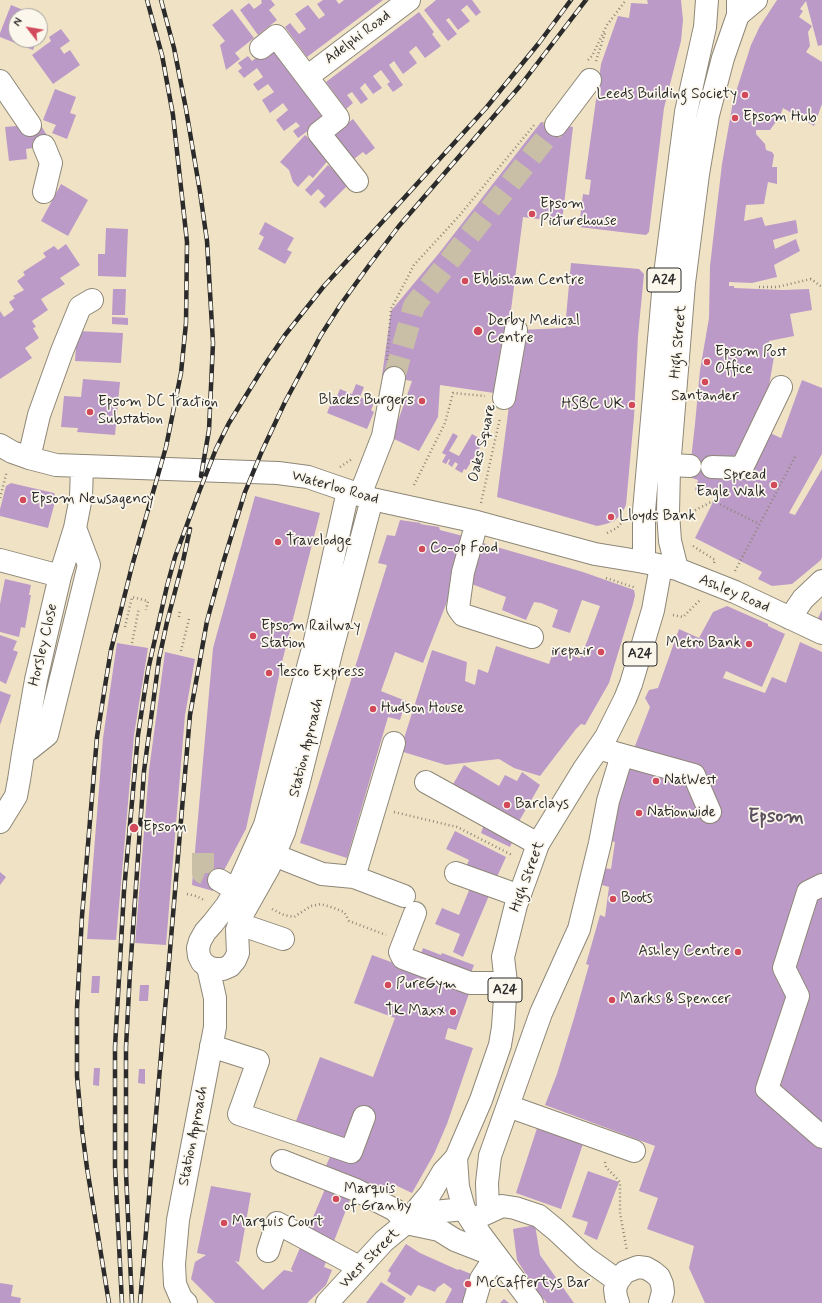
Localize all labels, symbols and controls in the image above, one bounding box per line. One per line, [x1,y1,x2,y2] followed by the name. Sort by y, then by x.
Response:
[321,7,395,69] street label: Adelphi Road
[8,8,48,48] north arrow
[11,16,26,29] text: N
[597,86,737,104] place label: Leeds Building Society
[740,90,750,100] marker: Leeds Building Society
[743,109,817,127] place label: Epsom Hub
[730,113,740,123] marker: Epsom Hub
[540,196,617,231] place label: Epsom Picturehouse
[527,209,537,219] marker: Epsom Picturehouse
[647,268,681,292] road number: A24
[473,272,584,290] place label: Ebbisham Centre
[460,276,470,286] marker: Ebbisham Centre
[667,304,691,380] street label: High Street
[487,313,580,348] place label: Derby Medical Centre
[472,325,484,337] marker: Derby Medical Centre
[715,344,787,379] place label: Epsom Post Office
[702,357,712,367] marker: Epsom Post Office
[700,377,710,387] marker: Santander
[671,388,739,406] place label: Santander
[319,392,414,410] place label: Blacks Burgers
[98,394,218,429] place label: Epsom DC Traction Substation
[417,396,427,406] marker: Blacks Burgers
[562,396,624,414] place label: HSBC UK
[627,400,637,410] marker: HSBC UK
[465,402,501,484] street label: Oaks Square
[85,407,95,417] marker: Epsom DC Traction Substation
[289,467,381,509] street label: Waterloo Road
[696,467,766,502] place label: Spread Eagle Walk
[769,480,779,490] marker: Spread Eagle Walk
[31,491,154,509] place label: Epsom Newsagency
[18,495,28,505] marker: Epsom Newsagency
[619,508,696,526] place label: Lloyds Bank
[606,512,616,522] marker: Lloyds Bank
[286,533,352,551] place label: Travelodge
[273,537,283,547] marker: Travelodge
[430,540,498,558] place label: Co-op Food
[417,544,427,554] marker: Co-op Food
[696,571,772,617] street label: Ashley Road
[26,602,62,688] street label: Horsley Close
[261,618,360,653] place label: Epsom Railway Station
[248,631,258,641] marker: Epsom Railway Station
[666,635,741,653] place label: Metro Bank
[744,639,754,649] marker: Metro Bank
[623,642,657,666] road number: A24
[551,643,593,661] place label: irepair
[596,647,606,657] marker: irepair
[277,664,364,682] place label: Tesco Express
[264,668,274,678] marker: Tesco Express
[286,697,328,799] street label: Station Approach
[381,700,464,718] place label: Hudson House
[368,704,378,714] marker: Hudson House
[664,772,716,790] place label: NatWest
[651,776,661,786] marker: NatWest
[515,796,569,814] place label: Barclays
[502,800,512,810] marker: Barclays
[647,804,716,822] place label: Nationwide
[748,807,804,829] district label: Epsom
[634,808,644,818] marker: Nationwide
[143,819,187,837] place label: Epsom
[128,822,140,834] marker: Epsom
[507,839,549,915] street label: High Street
[621,890,653,908] place label: Boots
[608,894,618,904] marker: Boots
[638,943,730,961] place label: Ashley Centre
[733,947,743,957] marker: Ashley Centre
[396,976,457,994] place label: PureGym
[488,978,522,1002] road number: A24
[383,980,393,990] marker: PureGym
[620,991,730,1009] place label: Marks & Spencer
[607,995,617,1005] marker: Marks & Spencer
[385,1003,445,1021] place label: TK Maxx
[448,1007,458,1017] marker: TK Maxx
[175,1084,213,1188] street label: Station Approach
[344,1181,412,1216] place label: Marquis of Granby
[331,1194,341,1204] marker: Marquis of Granby
[232,1214,323,1232] place label: Marquis Court
[219,1218,229,1228] marker: Marquis Court
[336,1225,404,1293] street label: West Street
[476,1275,590,1293] place label: McCaffertys Bar
[463,1279,473,1289] marker: McCaffertys Bar

